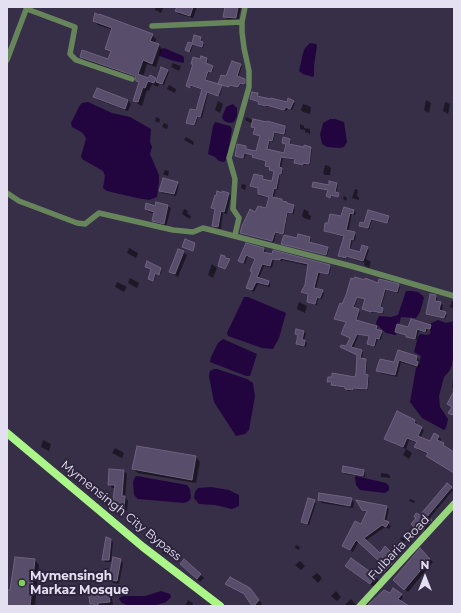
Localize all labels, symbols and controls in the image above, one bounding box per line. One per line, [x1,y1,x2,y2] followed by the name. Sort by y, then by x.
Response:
[58,458,184,564] street label: Mymensingh City Bypass
[365,513,433,583] street label: Fulbaria Road
[405,557,445,597] north arrow
[421,558,429,572] text: N
[30,569,129,597] place label: Mymensingh Markaz Mosque
[17,578,27,588] marker: Mymensingh Markaz Mosque

